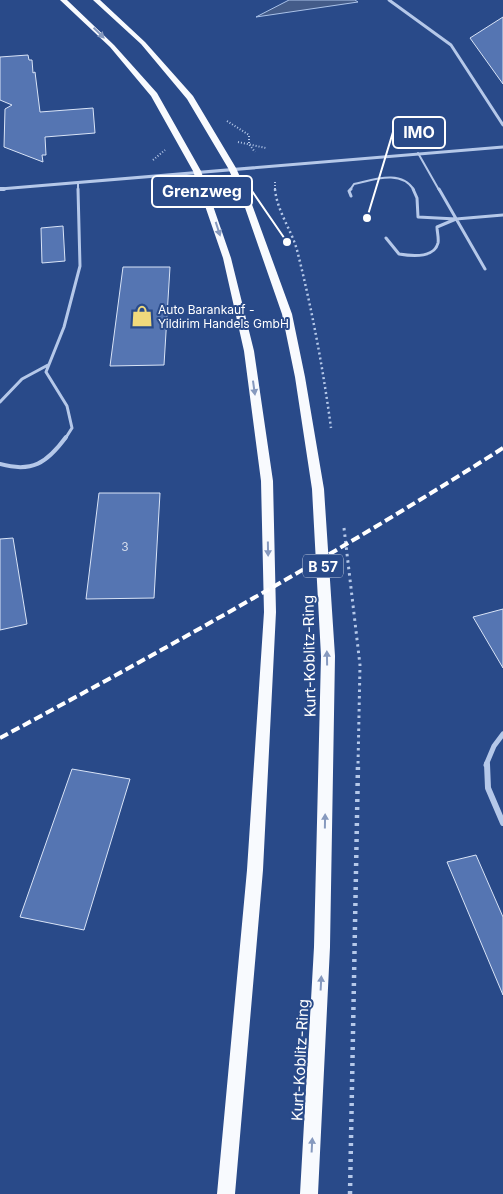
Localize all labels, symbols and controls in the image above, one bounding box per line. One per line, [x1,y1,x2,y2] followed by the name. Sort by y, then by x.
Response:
[92,27,104,39] one-way arrow
[393,117,445,148] callout: IMO
[403,122,435,142] text: IMO
[152,176,252,207] callout: Grenzweg
[162,181,242,201] text: Grenzweg
[215,222,222,237] one-way arrow
[158,302,289,331] place label: Auto Barankauf - Yildirim Handels GmbH
[129,303,155,329] shop icon: Auto Barankauf - Yildirim Handels GmbH
[251,380,259,396] one-way arrow
[121,539,129,554] house number: 3
[265,541,273,557] one-way arrow
[303,554,343,578] road number: B 57
[298,595,320,717] street label: Kurt-Koblitz-Ring
[323,650,331,666] one-way arrow
[321,812,329,828] one-way arrow
[317,975,325,991] one-way arrow
[287,998,313,1122] street label: Kurt-Koblitz-Ring
[308,1137,316,1153] one-way arrow

